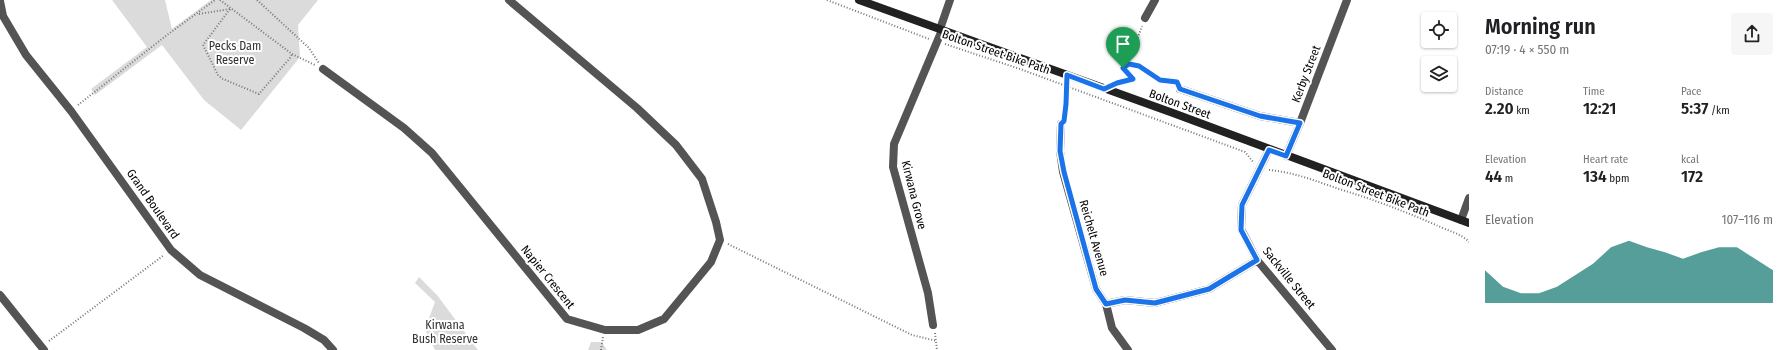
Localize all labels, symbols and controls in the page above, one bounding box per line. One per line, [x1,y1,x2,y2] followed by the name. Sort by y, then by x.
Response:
[1421,12,1457,92] map controls
[1421,12,1457,48] button: locate
[1485,13,1596,40] text: Morning run
[1731,13,1773,55] button: share
[940,27,1052,77] street label: Bolton Street Bike Path
[1106,27,1140,68] pin
[1112,33,1134,55] icon: arrive
[209,39,261,67] park label: Pecks Dam Reserve
[1485,42,1569,57] text: 07:19 · 4 × 550 m
[1289,43,1323,105] street label: Kerby Street
[1421,56,1457,92] button: layers
[1485,85,1524,98] text: Distance
[1583,85,1605,98] text: Time
[1681,85,1702,98] text: Pace
[1147,86,1213,122] street label: Bolton Street
[1485,98,1514,119] text: 2.20
[1583,98,1616,119] text: 12:21
[1681,98,1708,119] text: 5:37
[1514,104,1530,117] text: km
[1708,104,1730,117] text: /km
[1485,153,1526,166] text: Elevation
[1583,153,1628,166] text: Heart rate
[1681,153,1699,166] text: kcal
[899,159,929,231] street label: Kirwana Grove
[1321,166,1431,220] street label: Bolton Street Bike Path
[1485,166,1502,187] text: 44
[1583,166,1607,187] text: 134
[1681,166,1703,187] text: 172
[124,167,182,241] street label: Grand Boulevard
[1502,172,1513,185] text: m
[1607,172,1629,185] text: bpm
[1076,198,1112,278] street label: Reichelt Avenue
[1485,212,1534,227] text: Elevation
[1721,212,1773,227] text: 107–116 m
[518,243,578,312] street label: Napier Crescent
[1260,244,1318,312] street label: Sackville Street
[412,318,478,346] park label: Kirwana Bush Reserve

